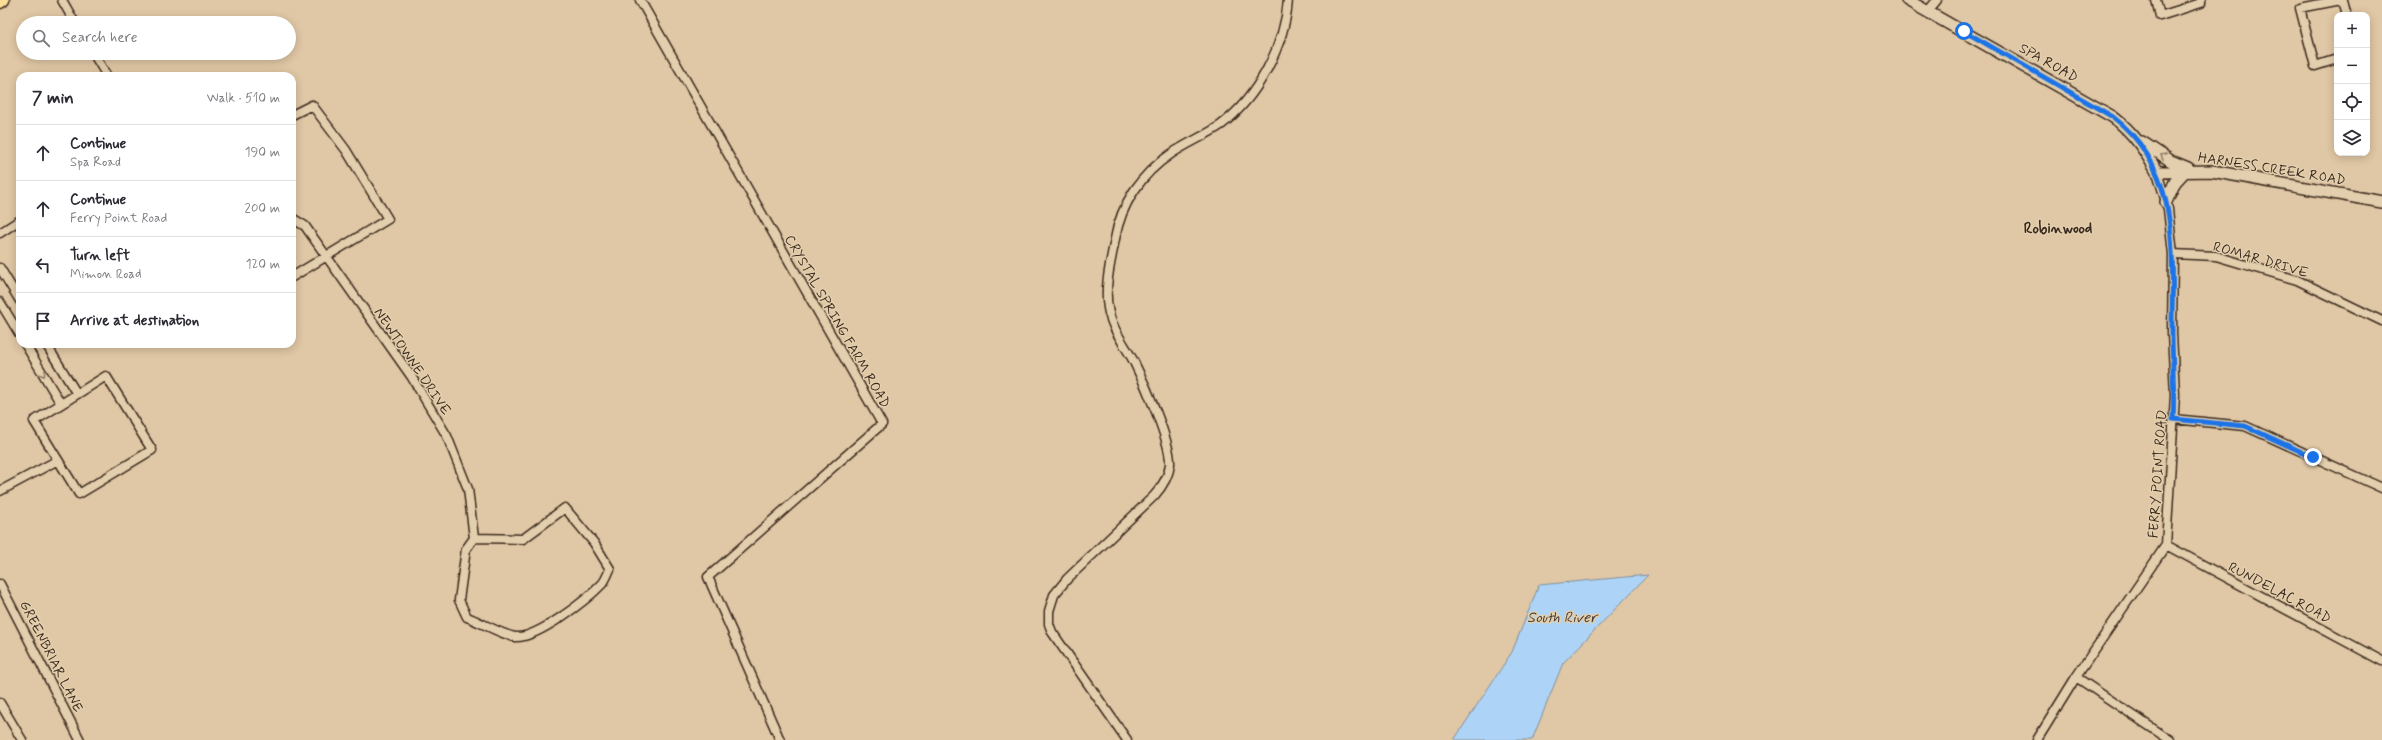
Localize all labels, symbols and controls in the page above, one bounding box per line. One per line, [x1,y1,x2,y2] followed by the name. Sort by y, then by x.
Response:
[2334,12,2370,156] map controls
[2334,12,2370,48] button: +
[16,16,296,60] search box
[1955,22,1973,40] route start
[30,27,52,49] icon: search
[62,28,138,48] text: Search here
[2016,39,2081,86] street label: SPA ROAD
[2334,48,2370,84] button: −
[2334,84,2370,120] button: locate
[32,87,74,109] text: 7 min
[207,90,280,107] text: Walk · 510 m
[2334,120,2370,156] button: layers
[70,134,126,154] text: Continue
[32,142,54,164] icon: ahead
[245,144,280,161] text: 190 m
[2197,148,2347,190] street label: HARNESS CREEK ROAD
[70,154,121,171] text: Spa Road
[2160,154,2167,161] one-way arrow
[70,190,126,210] text: Continue
[32,198,54,220] icon: ahead
[245,200,280,217] text: 200 m
[70,210,167,227] text: Ferry Point Road
[2024,219,2093,239] district label: Robinwood
[780,232,894,411] street label: CRYSTAL SPRING FARM ROAD
[2211,238,2311,282] street label: ROMAR DRIVE
[70,246,130,266] text: Turn left
[32,254,54,276] icon: left
[246,256,280,273] text: 120 m
[70,266,142,283] text: Mimon Road
[370,304,455,419] street label: NEWTOWNE DRIVE
[32,310,54,332] icon: arrive
[70,311,199,331] text: Arrive at destination
[39,370,46,377] one-way arrow
[2145,409,2171,539] street label: FERRY POINT ROAD
[2304,448,2322,466] route end
[2225,558,2334,628] street label: RUNDELAC ROAD
[15,598,87,715] street label: GREENBRIAR LANE
[1527,608,1599,628] water label: South River

